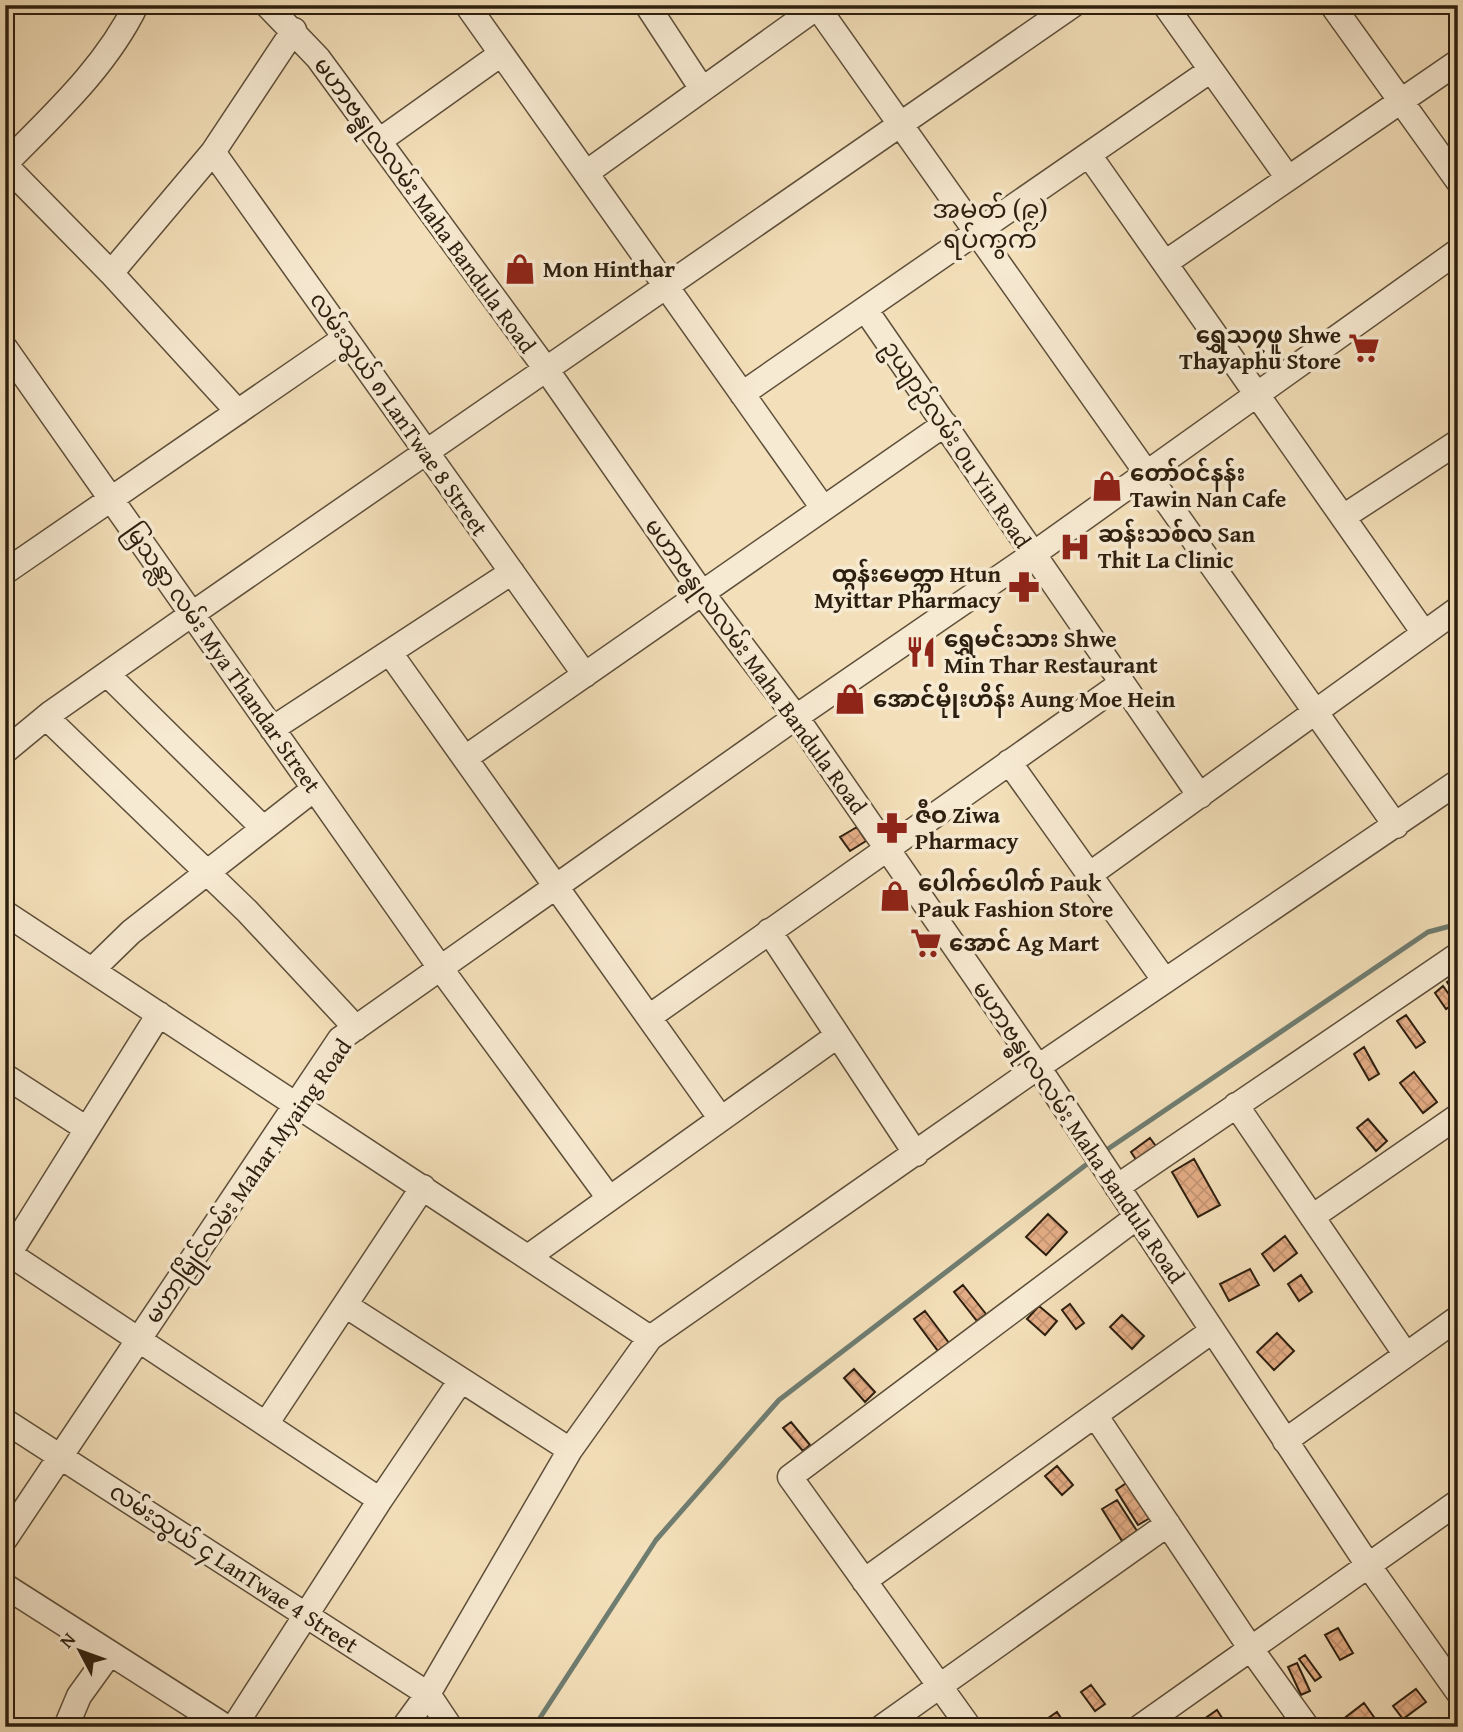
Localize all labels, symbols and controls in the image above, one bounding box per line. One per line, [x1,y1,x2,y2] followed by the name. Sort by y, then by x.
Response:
[304,50,545,362] street label: မဟာဗန္ဓုလလမ်း Maha Bandula Road
[932,189,1048,260] district label: အမှတ် (၉) ရပ်ကွက်
[503,252,537,286] shop icon: Mon Hinthar
[543,252,675,285] place label: Mon Hinthar
[301,285,496,544] street label: လမ်းသွယ် ၈ LanTwae 8 Street
[1179,318,1341,377] place label: ရွှေသ၇ဖူ Shwe Thayaphu Store
[1347,331,1381,365] supermarket icon: ရွှေသ၇ဖူ Shwe Thayaphu Store
[873,333,1040,557] street label: ဥယျာဉ်လမ်း Ou Yin Road
[1130,456,1286,515] place label: တော်ဝင်နန်း Tawin Nan Cafe
[1090,469,1124,503] shop icon: တော်ဝင်နန်း Tawin Nan Cafe
[635,511,876,823] street label: မဟာဗန္ဓုလလမ်း Maha Bandula Road
[115,516,329,801] street label: မြသန္လာ လမ်း Mya Thandar Street
[1098,517,1255,576] place label: ဆန်းသစ်လ San Thit La Clinic
[1058,530,1092,564] hospital icon: ဆန်းသစ်လ San Thit La Clinic
[814,557,1001,616] place label: ထွန်းမေတ္တာ Htun Myittar Pharmacy
[1007,570,1041,604] pharmacy icon: ထွန်းမေတ္တာ Htun Myittar Pharmacy
[944,622,1158,681] place label: ရွှေမင်းသား Shwe Min Thar Restaurant
[904,635,938,669] restaurant icon: ရွှေမင်းသား Shwe Min Thar Restaurant
[833,682,867,716] shop icon: အောင်မိုုးဟိန်း Aung Moe Hein
[873,682,1176,718] place label: အောင်မိုုးဟိန်း Aung Moe Hein
[915,798,1018,857] place label: ဇီဝ Ziwa Pharmacy
[875,811,909,845] pharmacy icon: ဇီဝ Ziwa Pharmacy
[918,866,1113,925] place label: ပေါက်ပေါက် Pauk Pauk Fashion Store
[878,879,912,913] shop icon: ပေါက်ပေါက် Pauk Pauk Fashion Store
[909,926,943,960] supermarket icon: အောင် Ag Mart
[949,926,1100,959] place label: အောင် Ag Mart
[962,974,1194,1292] street label: မဟာဗန္ဓုလလမ်း Maha Bandula Road
[136,1031,362,1332] street label: မဟာမြိုင်လမ်း Mahar Myaing Road
[102,1475,365,1663] street label: လမ်းသွယ် ၄ LanTwae 4 Street
[46,1616,116,1686] north arrow
[52,1626,82,1654] text: N

